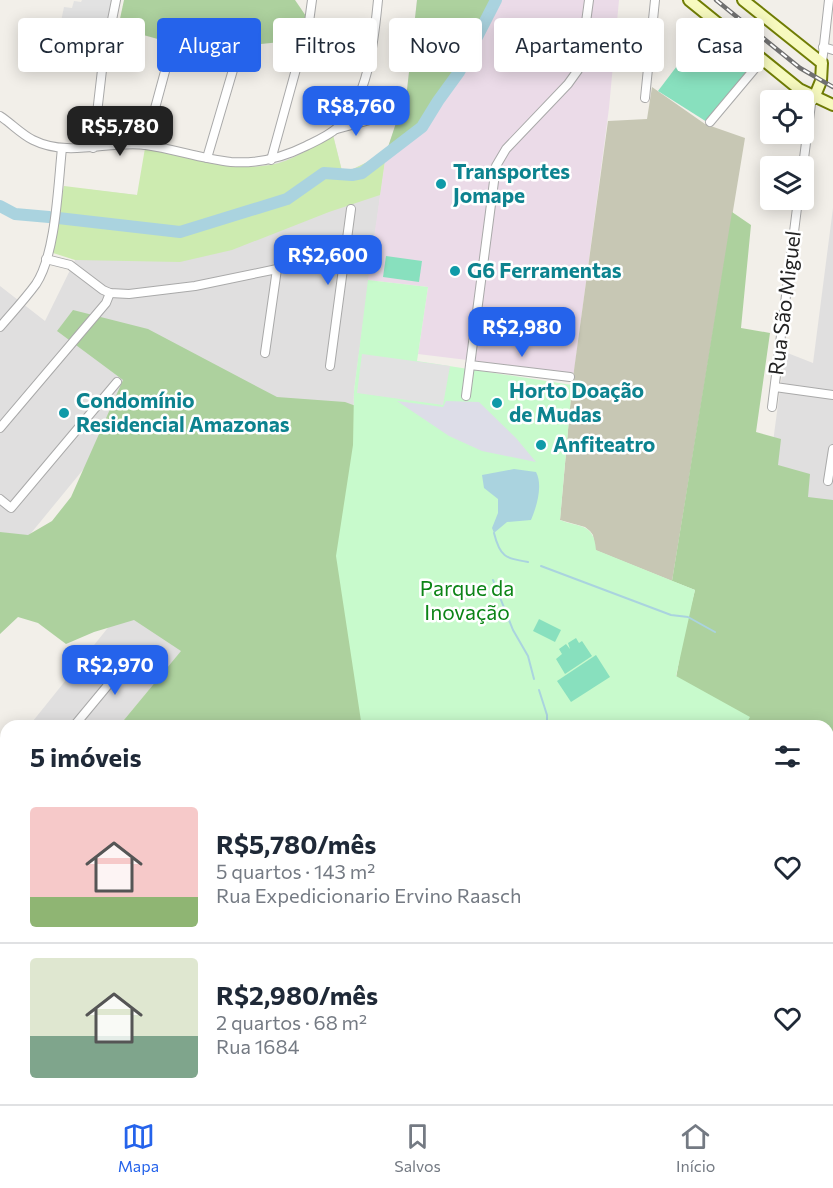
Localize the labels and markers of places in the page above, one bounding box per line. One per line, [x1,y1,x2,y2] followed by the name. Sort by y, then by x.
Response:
[301,86,411,137] pin: R$8,760
[65,106,175,157] pin: R$5,780
[453,158,570,207] place label: Transportes Jomape
[434,177,448,191] marker: Transportes Jomape
[273,235,383,286] pin: R$2,600
[467,257,622,282] place label: G6 Ferramentas
[448,264,462,278] marker: G6 Ferramentas
[467,307,577,358] pin: R$2,980
[509,377,644,426] place label: Horto Doação de Mudas
[76,387,290,436] place label: Condomínio Residencial Amazonas
[490,396,504,410] marker: Horto Doação de Mudas
[57,406,71,420] marker: Condomínio Residencial Amazonas
[553,431,655,456] place label: Anfiteatro
[534,438,548,452] marker: Anfiteatro
[60,645,170,696] pin: R$2,970

